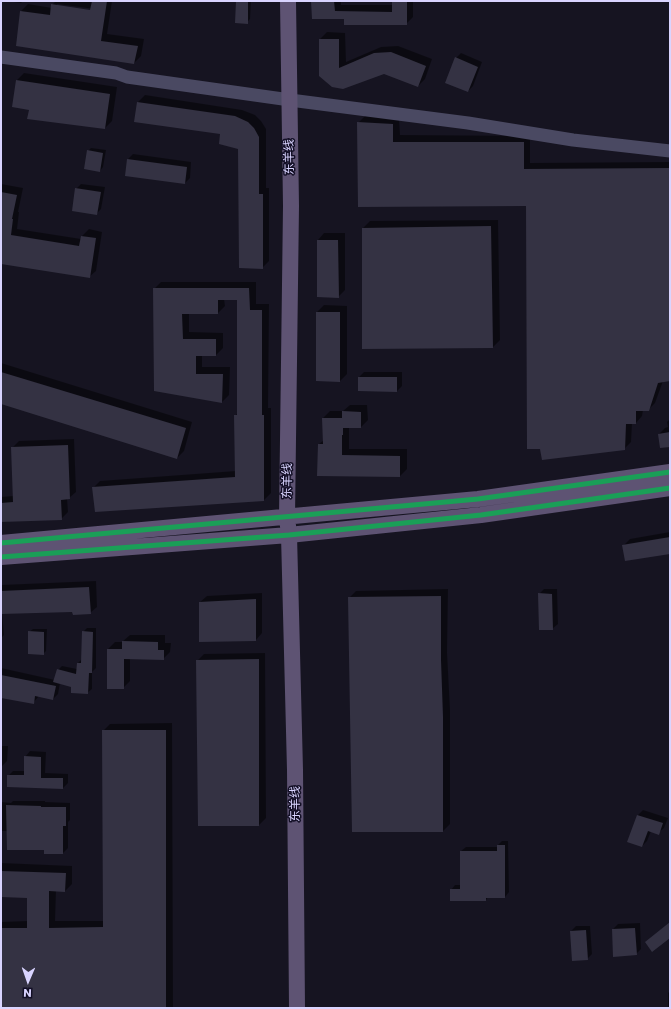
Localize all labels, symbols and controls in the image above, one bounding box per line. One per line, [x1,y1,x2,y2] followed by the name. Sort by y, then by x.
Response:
[282,139,298,175] street label: 东羊线
[280,463,296,499] street label: 东羊线
[289,786,303,822] street label: 东羊线
[8,961,48,1001] north arrow
[23,985,32,1001] text: N

